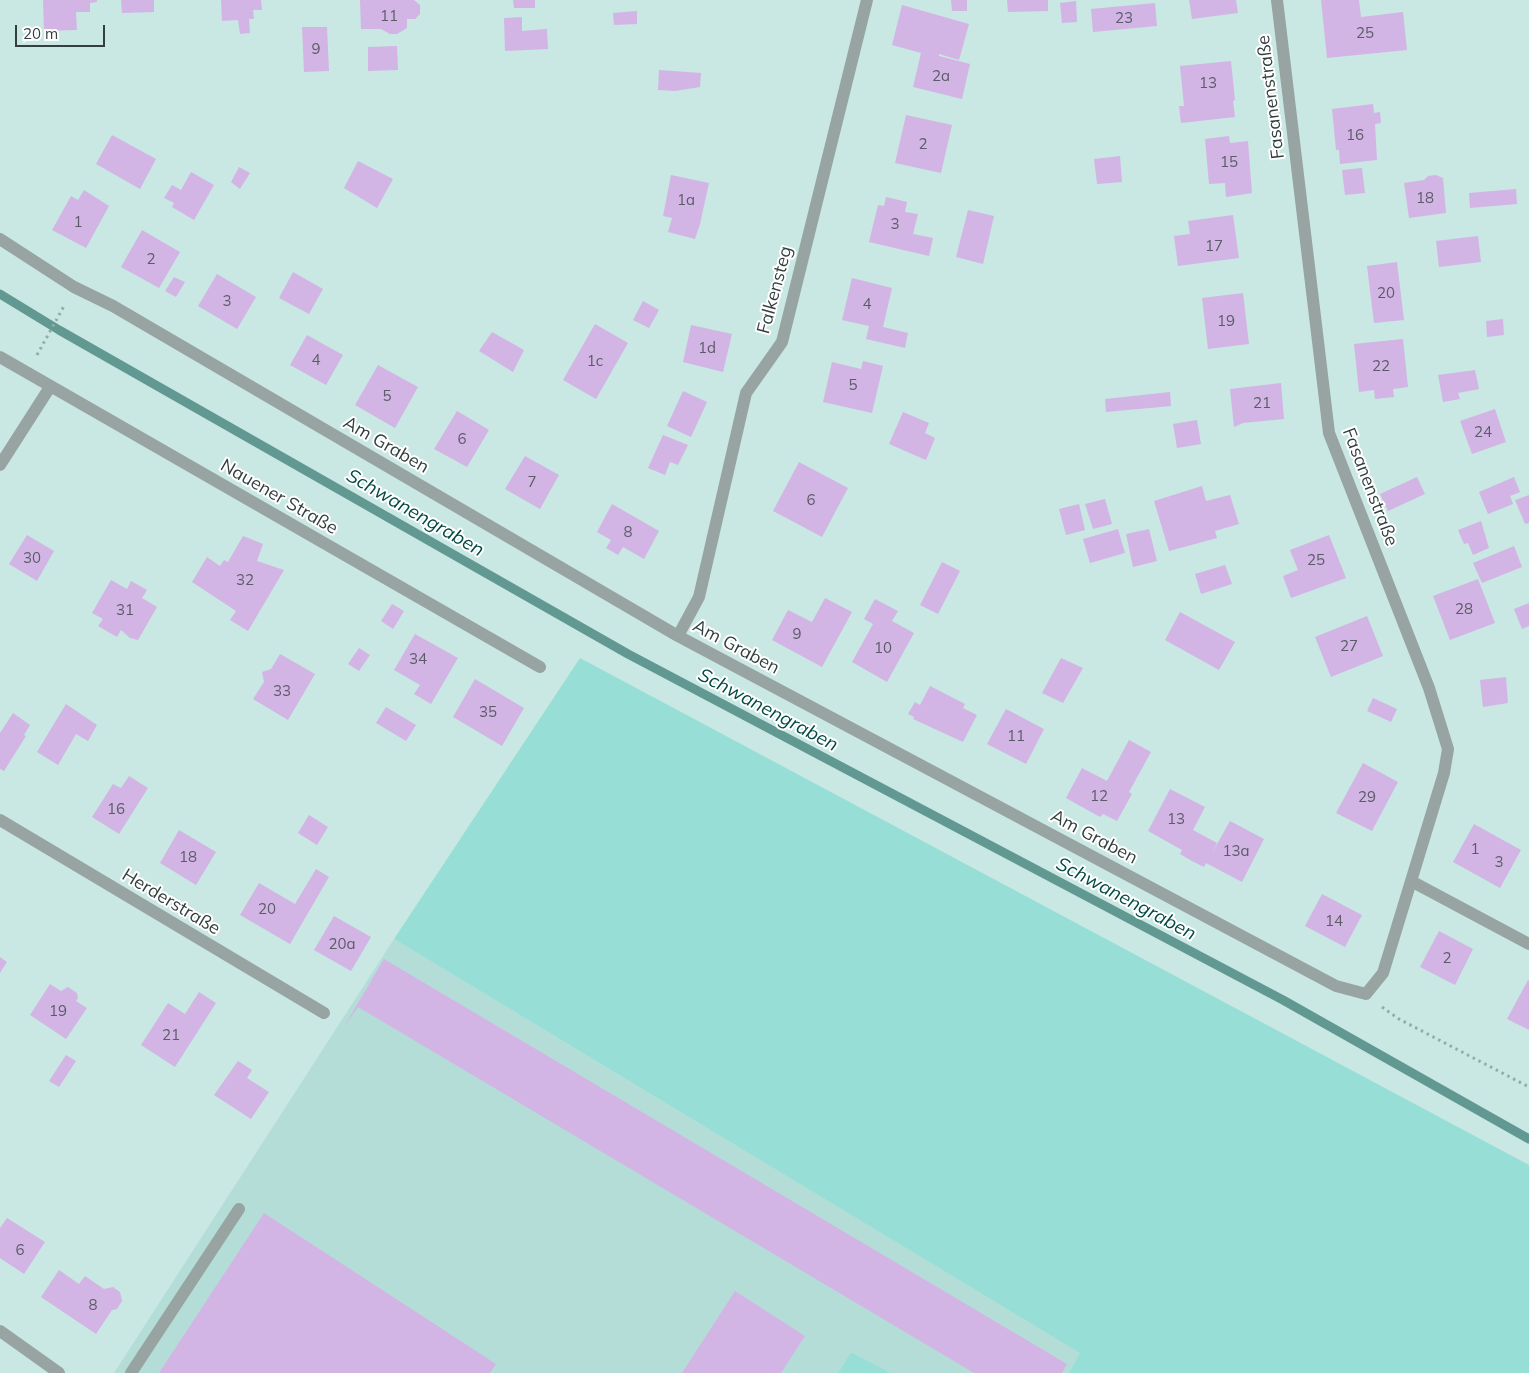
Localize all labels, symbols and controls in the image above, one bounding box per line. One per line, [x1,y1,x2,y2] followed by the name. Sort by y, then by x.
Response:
[380,7,398,25] house number: 11
[1115,9,1133,27] house number: 23
[18,15,108,47] scale bar
[23,24,58,43] text: 20 m
[1356,24,1374,42] house number: 25
[1253,34,1289,160] street label: Fasanenstraße
[312,40,320,58] house number: 9
[932,67,950,85] house number: 2a
[1199,74,1217,92] house number: 13
[1346,126,1364,144] house number: 16
[919,135,927,153] house number: 2
[1220,153,1238,171] house number: 15
[1416,189,1434,207] house number: 18
[677,191,695,209] house number: 1a
[74,213,82,231] house number: 1
[891,215,899,233] house number: 3
[1205,237,1223,255] house number: 17
[753,244,797,336] street label: Falkensteg
[147,250,155,268] house number: 2
[1377,284,1395,302] house number: 20
[223,292,231,310] house number: 3
[863,295,871,313] house number: 4
[1217,312,1235,330] house number: 19
[698,339,716,357] house number: 1d
[312,351,320,369] house number: 4
[587,352,603,370] house number: 1c
[1372,357,1390,375] house number: 22
[849,376,857,394] house number: 5
[383,387,391,405] house number: 5
[1253,394,1271,412] house number: 21
[339,412,433,478] street label: Am Graben
[1474,423,1492,441] house number: 24
[1338,425,1402,549] street label: Fasanenstraße
[458,430,466,448] house number: 6
[216,455,342,539] street label: Nauener Straße
[342,464,488,562] water label: Schwanengraben
[528,473,536,491] house number: 7
[807,491,815,509] house number: 6
[624,523,632,541] house number: 8
[23,549,41,567] house number: 30
[1307,551,1325,569] house number: 25
[236,571,254,589] house number: 32
[1455,600,1473,618] house number: 28
[116,601,134,619] house number: 31
[689,615,783,679] street label: Am Graben
[793,625,801,643] house number: 9
[1340,637,1358,655] house number: 27
[874,639,892,657] house number: 10
[409,650,427,668] house number: 34
[694,664,842,756] water label: Schwanengraben
[273,682,291,700] house number: 33
[479,703,497,721] house number: 35
[1007,727,1025,745] house number: 11
[1090,787,1108,805] house number: 12
[1358,788,1376,806] house number: 29
[107,800,125,818] house number: 16
[1047,805,1141,869] street label: Am Graben
[1167,810,1185,828] house number: 13
[1471,840,1479,858] house number: 1
[1223,842,1249,860] house number: 13a
[179,848,197,866] house number: 18
[1052,853,1200,945] water label: Schwanengraben
[1495,853,1503,871] house number: 3
[118,864,224,940] street label: Herderstraße
[258,900,276,918] house number: 20
[1325,912,1343,930] house number: 14
[329,935,355,953] house number: 20a
[1443,949,1451,967] house number: 2
[49,1002,67,1020] house number: 19
[162,1026,180,1044] house number: 21
[16,1241,24,1259] house number: 6
[89,1296,97,1314] house number: 8

